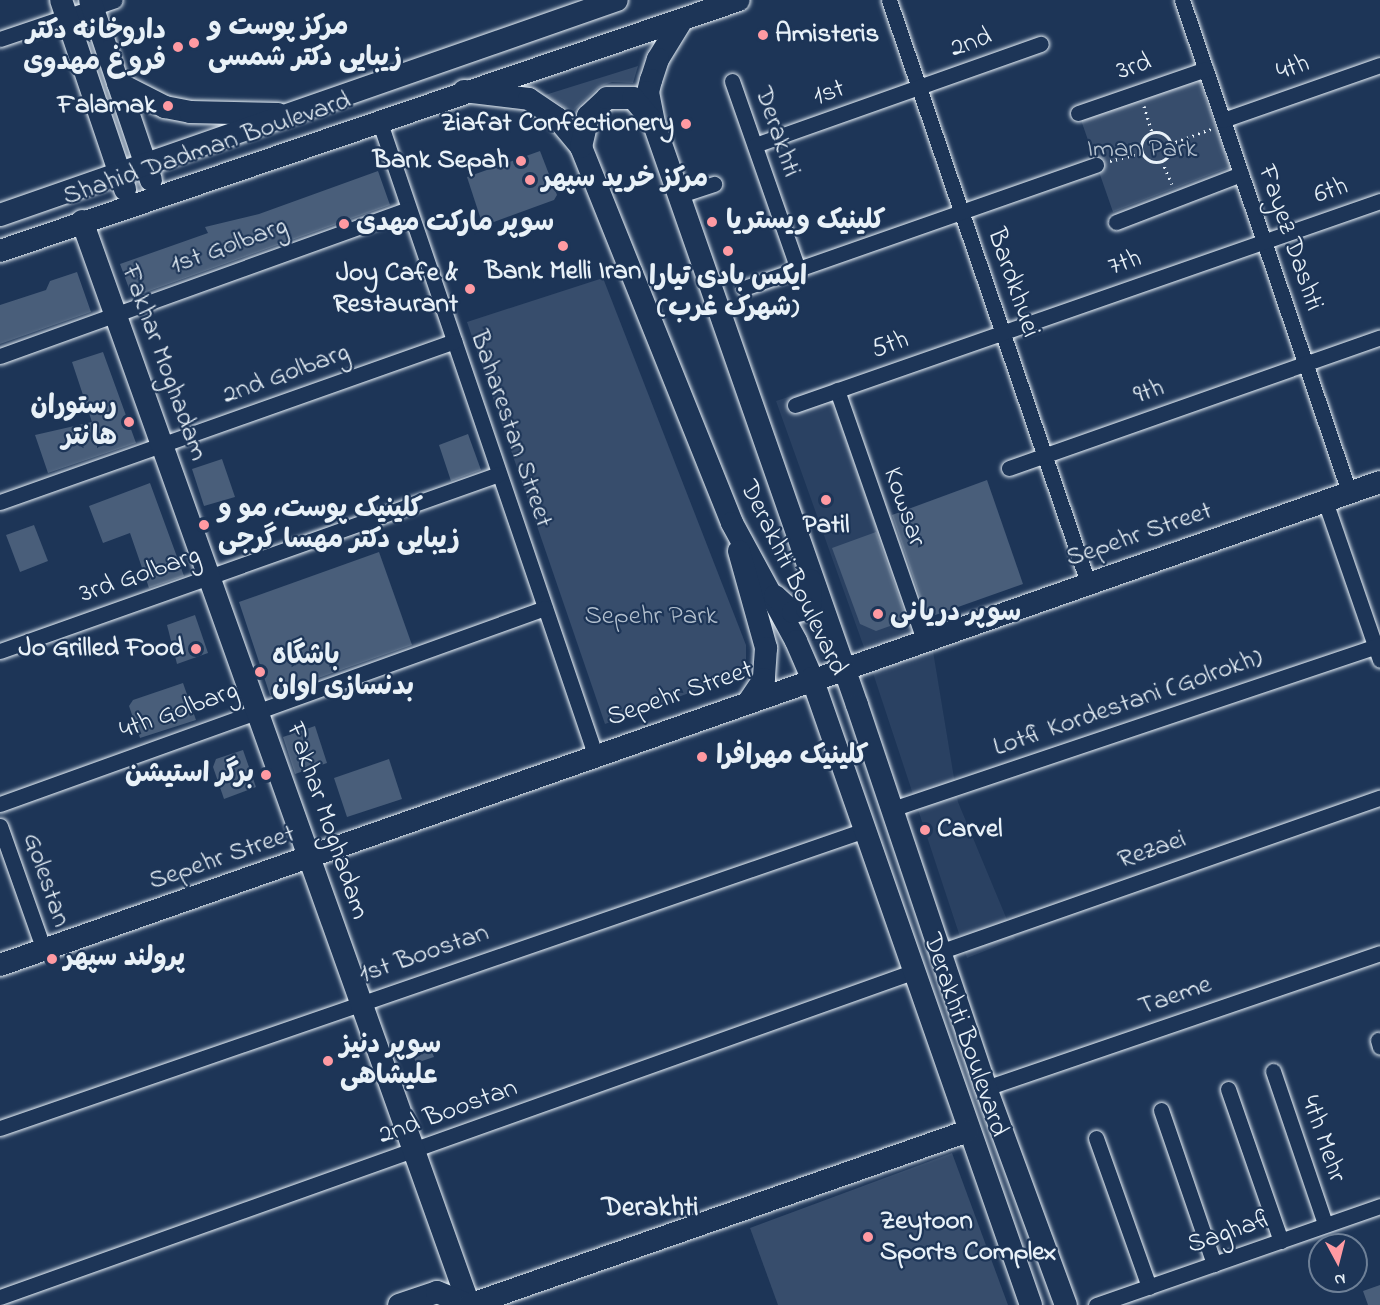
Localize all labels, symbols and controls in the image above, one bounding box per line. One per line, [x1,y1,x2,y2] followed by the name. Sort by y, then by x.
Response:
[208,11,402,74] place label: مرکز پوست و زیبایی دکتر شمسی
[23,15,166,78] place label: داروخانه دکتر فروغ مهدوی
[775,19,879,51] place label: Amisteris
[946,21,996,65] street label: 2nd
[756,28,770,42] marker: Amisteris
[185,34,203,52] marker: مرکز پوست و زیبایی دکتر شمسی
[171,40,185,54] marker: داروخانه دکتر فروغ مهدوی
[1112,46,1156,88] street label: 3rd
[1272,47,1314,89] street label: 4th
[809,73,849,113] street label: 1st
[746,83,808,181] street label: Derakhti
[59,84,355,214] street label: Shahid Dadman Boulevard
[57,90,156,122] place label: Falamak
[161,99,175,113] marker: Falamak
[441,108,674,140] place label: Ziafat Confectionery
[679,117,693,131] marker: Ziafat Confectionery
[1087,134,1197,166] park label: Iman Park
[373,145,509,177] place label: Bank Sepah
[514,154,528,168] marker: Bank Sepah
[1250,161,1330,315] street label: Fayez Dashti
[542,164,708,196] place label: مرکز خرید سپهر
[1310,170,1352,212] street label: 6th
[523,173,537,187] marker: مرکز خرید سپهر
[726,206,886,238] place label: کلینیک ویستریا
[356,208,554,240] place label: سوپر مارکت مهدی
[166,210,292,282] street label: 1st Golbarg
[703,213,721,231] marker: کلینیک ویستریا
[337,217,351,231] marker: سوپر مارکت مهدی
[979,224,1047,342] street label: Bardkhuei
[556,239,570,253] marker: Bank Melli Iran
[1104,242,1146,284] street label: 7th
[721,244,735,258] marker: ایکس بادی تیارا (شهرک غرب)
[485,256,641,288] place label: Bank Melli Iran
[333,257,458,320] place label: Joy Cafe & Restaurant
[114,261,214,465] street label: Fakhar Moghadam
[649,261,807,324] place label: ایکس بادی تیارا (شهرک غرب)
[463,282,477,296] marker: Joy Cafe & Restaurant
[867,324,913,366] street label: 5th
[462,326,560,532] street label: Baharestan Street
[218,336,354,412] street label: 2nd Golbarg
[1130,372,1168,412] street label: 9th
[31,390,117,453] place label: رستوران هانتر
[122,415,136,429] marker: رستوران هانتر
[875,463,933,551] street label: Kowsar
[732,475,854,681] street label: Derakhti Boulevard
[218,493,460,556] place label: کلینیک پوست، مو و زیبایی دکتر مهسا گرجی
[819,493,833,507] marker: Patil
[1062,495,1216,575] street label: Sepehr Street
[802,510,850,542] place label: Patil
[195,516,213,534] marker: کلینیک پوست، مو و زیبایی دکتر مهسا گرجی
[75,539,205,611] street label: 3rd Golbarg
[890,598,1021,630] place label: سوپر دریانی
[585,601,717,633] park label: Sepehr Park
[871,607,885,621] marker: سوپر دریانی
[18,633,184,665] place label: Jo Grilled Food
[272,640,414,703] place label: باشگاه بدنسازی اوان
[189,642,203,656] marker: Jo Grilled Food
[989,642,1267,764] street label: Lotfi Kordestani (Golrokh)
[603,654,757,734] street label: Sepehr Street
[253,665,267,679] marker: باشگاه بدنسازی اوان
[115,675,243,747] street label: 4th Golbarg
[278,718,376,924] street label: Fakhar Moghadam
[716,741,868,773] place label: کلینیک مهرافرا
[693,748,711,766] marker: کلینیک مهرافرا
[125,759,254,791] place label: برگر استیشن
[259,768,273,782] marker: برگر استیشن
[937,814,1003,846] place label: Carvel
[145,818,299,898] street label: Sepehr Street
[918,823,932,837] marker: Carvel
[1114,823,1190,877] street label: Rezaei
[15,829,77,931] street label: Golestan
[355,917,493,991] street label: 1st Boostan
[915,929,1015,1141] street label: Derakhti Boulevard
[64,943,185,975] place label: پرولند سپهر
[45,952,59,966] marker: پرولند سپهر
[1134,968,1216,1024] street label: Taeme
[340,1029,441,1092] place label: سوپر دنيز عليشاهى
[321,1054,335,1068] marker: سوپر دنيز عليشاهى
[374,1072,522,1152] street label: 2nd Boostan
[1293,1091,1353,1187] street label: 4th Mehr
[602,1192,698,1226] district label: Derakhti
[1183,1202,1277,1262] street label: Saghafi
[880,1205,1056,1268] place label: Zeytoon Sports Complex
[861,1230,875,1244] marker: Zeytoon Sports Complex
[1308,1233,1368,1293] north arrow
[1333,1266,1347,1291] text: N

